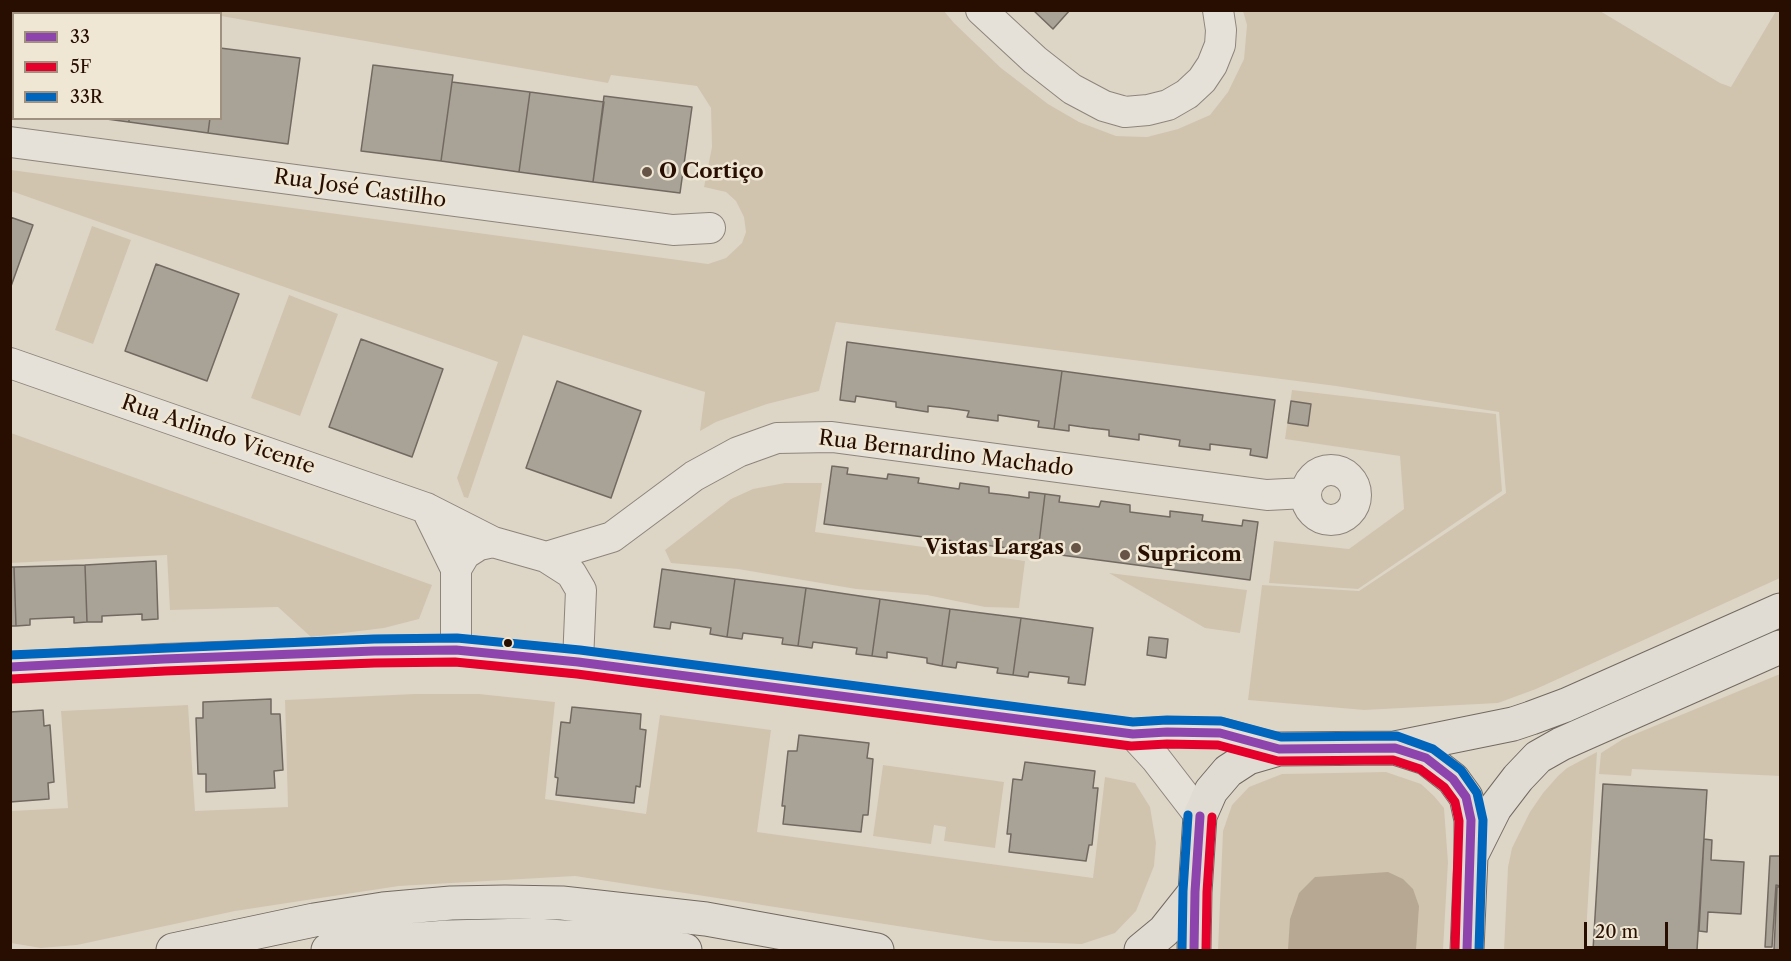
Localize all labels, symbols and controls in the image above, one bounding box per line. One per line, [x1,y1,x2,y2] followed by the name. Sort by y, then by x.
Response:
[12,12,222,120] legend
[70,26,90,48] text: 33
[70,56,91,78] text: 5F
[70,86,103,108] text: 33R
[659,159,764,185] place label: O Cortiço
[272,164,448,214] street label: Rua José Castilho
[640,165,654,179] marker: O Cortiço
[118,390,318,480] street label: Rua Arlindo Vicente
[817,426,1075,482] street label: Rua Bernardino Machado
[924,535,1064,561] place label: Vistas Largas
[1069,541,1083,555] marker: Vistas Largas
[1137,542,1242,568] place label: Supricom
[1118,548,1132,562] marker: Supricom
[502,637,514,649] unlabelled marker
[1587,910,1671,948] scale bar
[1595,921,1638,943] text: 20 m

